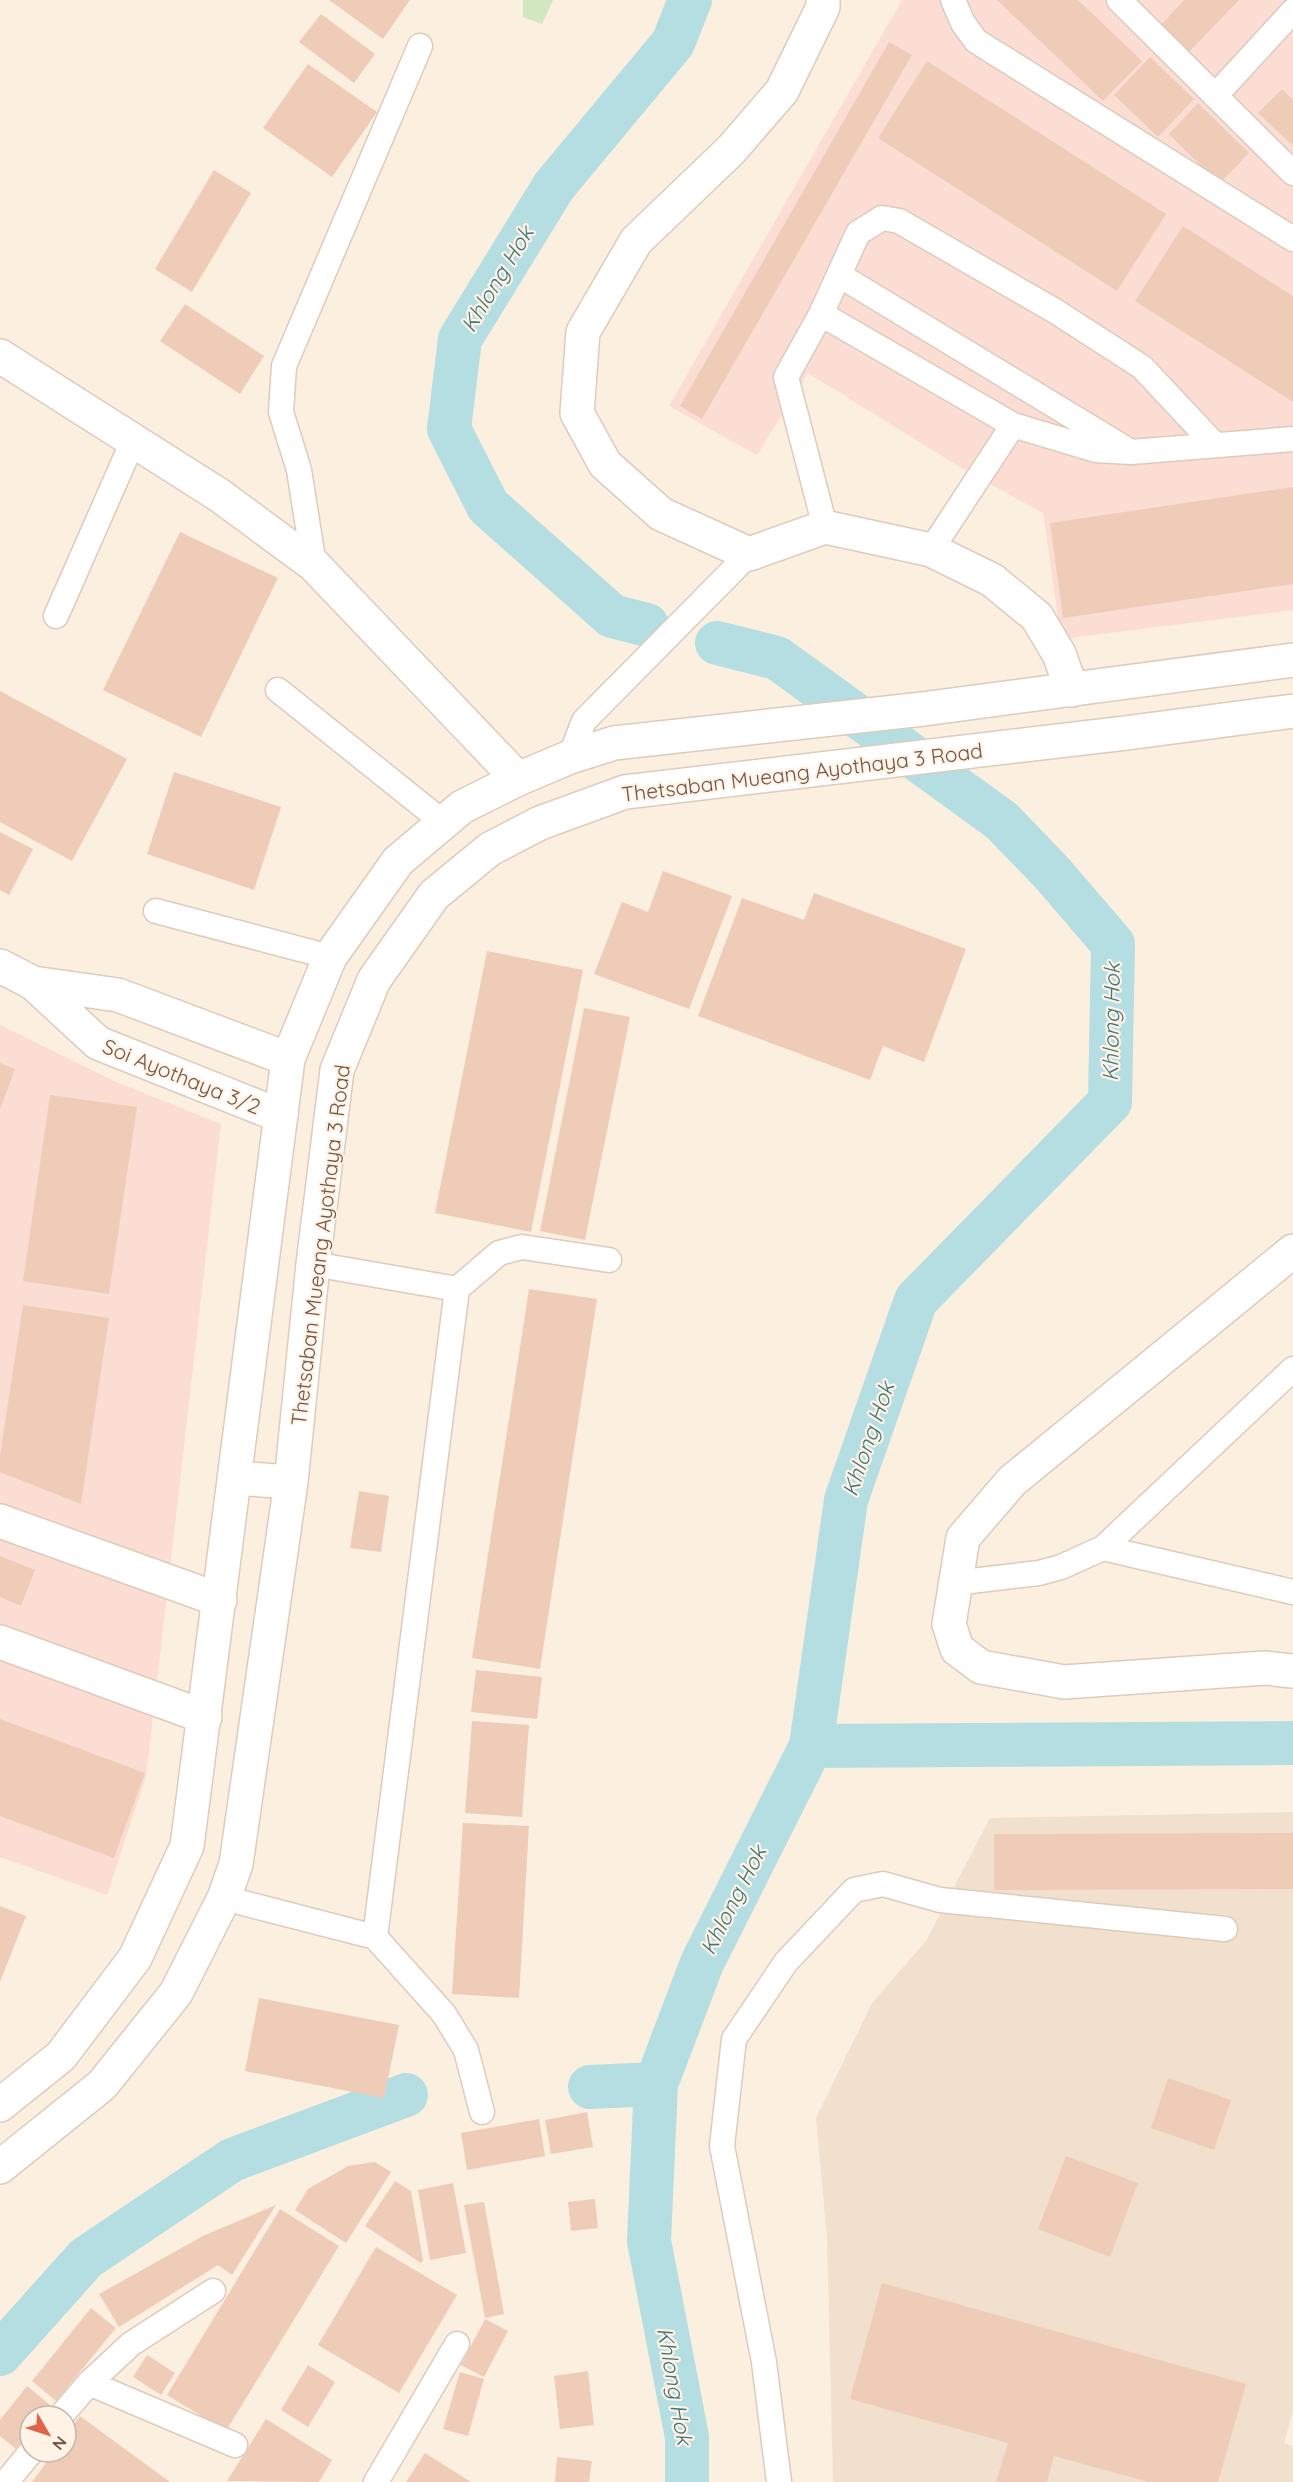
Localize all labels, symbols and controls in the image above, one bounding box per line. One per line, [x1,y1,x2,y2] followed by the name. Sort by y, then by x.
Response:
[454,219,541,337] water label: Khlong Hok
[620,737,984,807] street label: Thetsaban Mueang Ayothaya 3 Road
[1096,960,1126,1082] water label: Khlong Hok
[99,1032,265,1120] street label: Soi Ayothaya 3/2
[285,1063,355,1427] street label: Thetsaban Mueang Ayothaya 3 Road
[835,1376,901,1500] water label: Khlong Hok
[694,1839,773,1959] water label: Khlong Hok
[651,2325,699,2449] water label: Khlong Hok
[18,2404,78,2464] north arrow
[48,2433,71,2454] text: N

